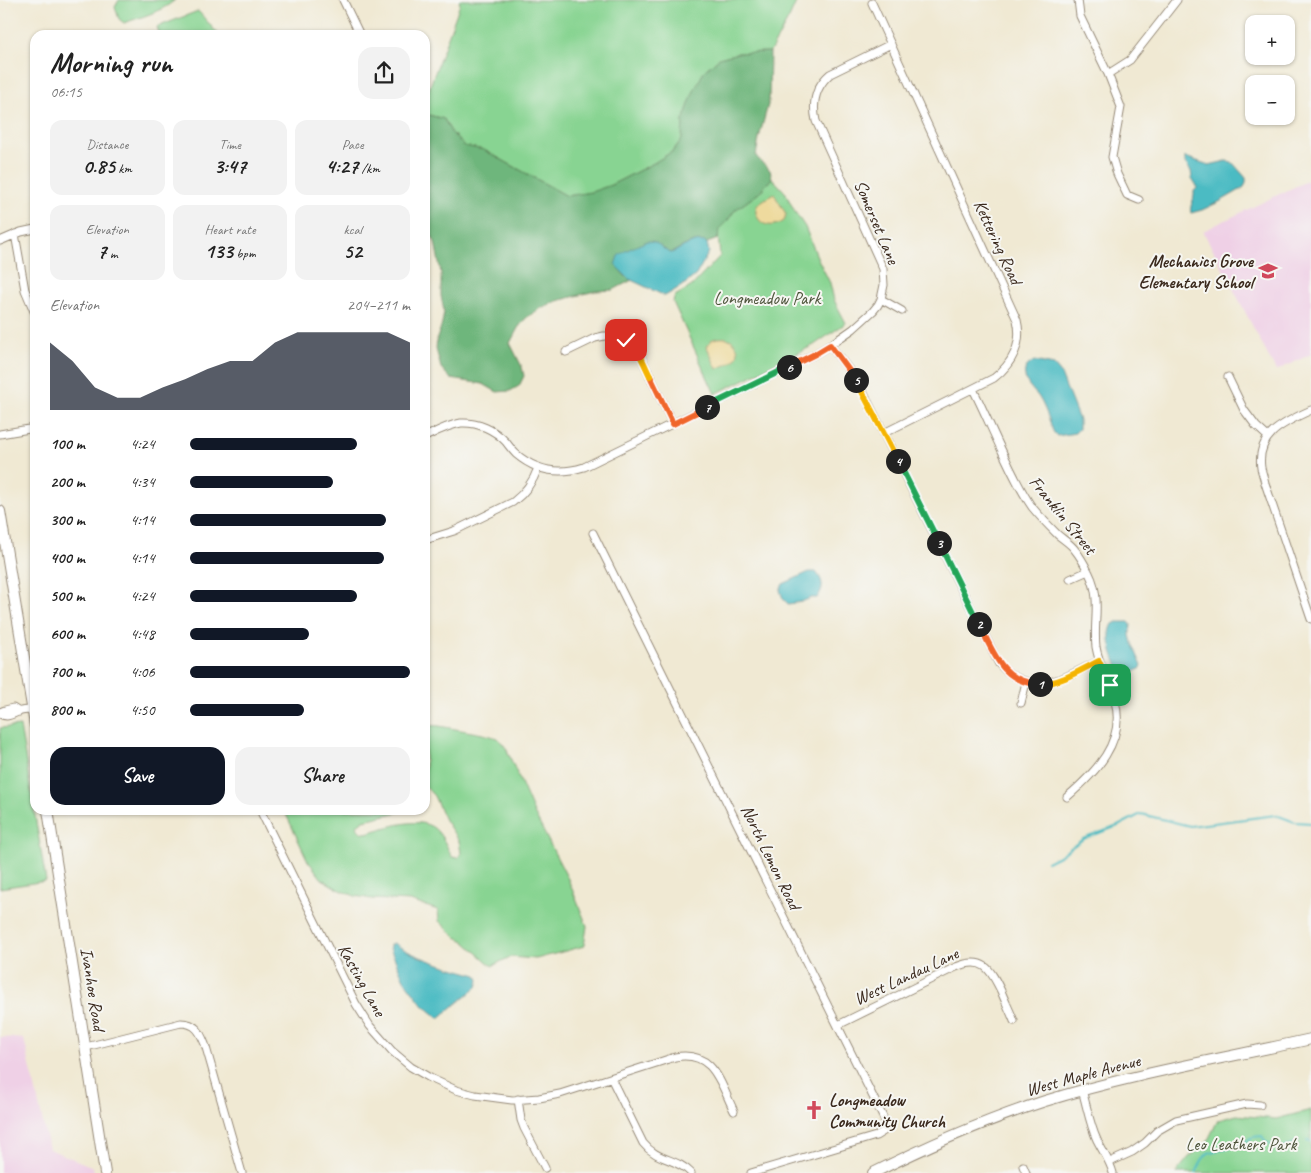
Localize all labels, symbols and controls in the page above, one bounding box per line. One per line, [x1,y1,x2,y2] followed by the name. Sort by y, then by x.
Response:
[1245,15,1295,125] map controls
[1245,15,1295,65] button: +
[50,45,172,80] text: Morning run
[358,47,410,99] button: share
[1245,75,1295,125] button: −
[50,82,82,102] text: 06:15
[86,136,128,153] text: Distance
[219,136,241,153] text: Time
[342,136,363,153] text: Pace
[83,153,115,179] text: 0.85
[214,153,246,179] text: 3:47
[326,153,358,179] text: 4:27
[115,160,132,177] text: km
[358,160,380,177] text: /km
[849,177,905,268] street label: Somerset Lane
[969,196,1028,290] street label: Kettering Road
[86,221,129,238] text: Elevation
[204,221,256,238] text: Heart rate
[343,221,362,238] text: kcal
[97,238,106,264] text: 7
[205,238,233,264] text: 133
[343,238,362,264] text: 52
[106,245,118,262] text: m
[233,245,255,262] text: bpm
[1139,250,1257,293] place label: Mechanics Grove Elementary School
[1257,260,1279,282] school or university icon: Mechanics Grove Elementary School
[714,287,822,309] park label: Longmeadow Park
[50,295,99,315] text: Elevation
[347,295,410,315] text: 204–211 m
[605,319,647,361] pin
[612,326,640,354] icon: check
[776,354,802,380] pin: 6
[786,359,793,376] text: 6
[844,368,868,392] pin: 5
[853,372,860,389] text: 5
[694,394,720,420] pin: 7
[704,399,711,416] text: 7
[50,434,85,454] text: 100 m
[130,434,155,454] text: 4:24
[886,448,910,474] pin: 4
[895,453,902,470] text: 4
[1025,471,1103,560] street label: Franklin Street
[50,472,85,492] text: 200 m
[130,472,155,492] text: 4:34
[50,510,85,530] text: 300 m
[130,510,155,530] text: 4:14
[926,530,952,556] pin: 3
[936,535,943,552] text: 3
[50,548,85,568] text: 400 m
[130,548,155,568] text: 4:14
[50,586,84,606] text: 500 m
[130,586,155,606] text: 4:24
[966,612,992,636] pin: 2
[976,616,983,633] text: 2
[50,624,85,644] text: 600 m
[130,624,155,644] text: 4:48
[50,662,85,682] text: 700 m
[130,662,155,682] text: 4:06
[1089,664,1131,706] pin
[1096,671,1124,699] icon: arrive
[1028,672,1052,696] pin: 1
[1037,676,1044,693] text: 1
[50,700,85,720] text: 800 m
[130,700,155,720] text: 4:50
[50,747,225,805] button: Save
[235,747,410,805] button: Share
[736,801,807,916] street label: North Lemon Road
[333,940,391,1021] street label: Kasting Lane
[850,942,963,1010] street label: West Landau Lane
[76,946,111,1035] street label: Ivanhoe Road
[1024,1049,1144,1101] street label: West Maple Avenue
[829,1089,946,1132] place label: Longmeadow Community Church
[803,1099,825,1121] church icon: Longmeadow Community Church
[1186,1133,1298,1155] park label: Leo Leathers Park

